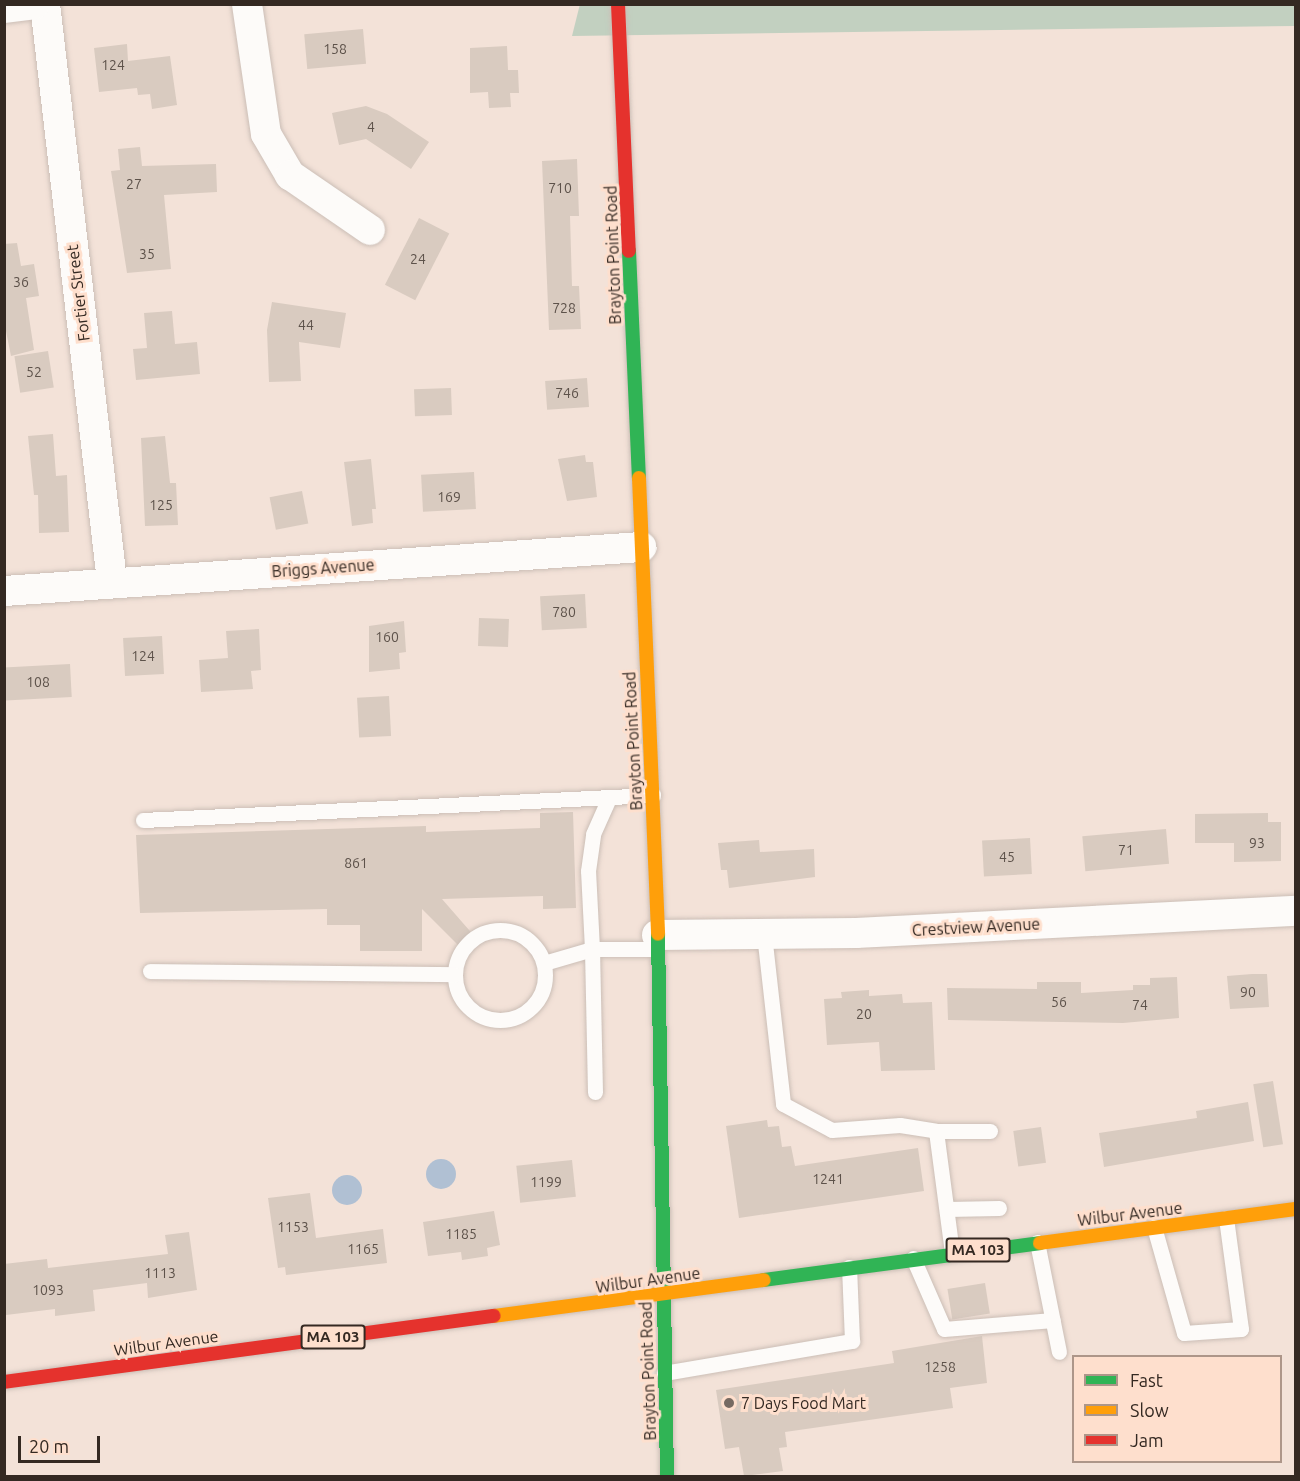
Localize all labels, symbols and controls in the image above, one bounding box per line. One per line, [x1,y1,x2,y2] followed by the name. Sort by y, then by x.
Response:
[323,41,347,57] house number: 158
[101,57,125,73] house number: 124
[367,119,375,135] house number: 4
[126,176,142,192] house number: 27
[548,180,572,196] house number: 710
[601,185,625,325] street label: Brayton Point Road
[63,244,93,342] street label: Fortier Street
[139,246,155,262] house number: 35
[410,251,426,267] house number: 24
[13,274,29,290] house number: 36
[552,300,576,316] house number: 728
[298,317,314,333] house number: 44
[26,364,42,380] house number: 52
[555,385,579,401] house number: 746
[437,489,461,505] house number: 169
[149,497,173,513] house number: 125
[271,555,375,581] street label: Briggs Avenue
[552,604,576,620] house number: 780
[375,629,399,645] house number: 160
[131,648,155,664] house number: 124
[620,671,646,811] street label: Brayton Point Road
[26,674,50,690] house number: 108
[1249,835,1265,851] house number: 93
[1118,842,1134,858] house number: 71
[999,849,1015,865] house number: 45
[344,855,368,871] house number: 861
[911,914,1041,940] street label: Crestview Avenue
[1240,984,1256,1000] house number: 90
[1051,994,1067,1010] house number: 56
[1132,997,1148,1013] house number: 74
[856,1006,872,1022] house number: 20
[812,1171,844,1187] house number: 1241
[530,1174,562,1190] house number: 1199
[1077,1198,1183,1230] street label: Wilbur Avenue
[277,1219,309,1235] house number: 1153
[445,1226,477,1242] house number: 1185
[945,1238,1011,1262] road number: MA 103
[347,1241,379,1257] house number: 1165
[595,1263,701,1297] street label: Wilbur Avenue
[144,1265,176,1281] house number: 1113
[32,1282,64,1298] house number: 1093
[636,1301,660,1441] street label: Brayton Point Road
[300,1325,366,1349] road number: MA 103
[113,1326,219,1360] street label: Wilbur Avenue
[1072,1355,1282,1463] legend
[924,1359,956,1375] house number: 1258
[1130,1370,1163,1390] text: Fast
[741,1393,866,1413] place label: 7 Days Food Mart
[722,1396,736,1410] marker: 7 Days Food Mart
[1130,1400,1169,1420] text: Slow
[21,1424,104,1462] scale bar
[1130,1430,1164,1450] text: Jam
[29,1436,69,1456] text: 20 m

